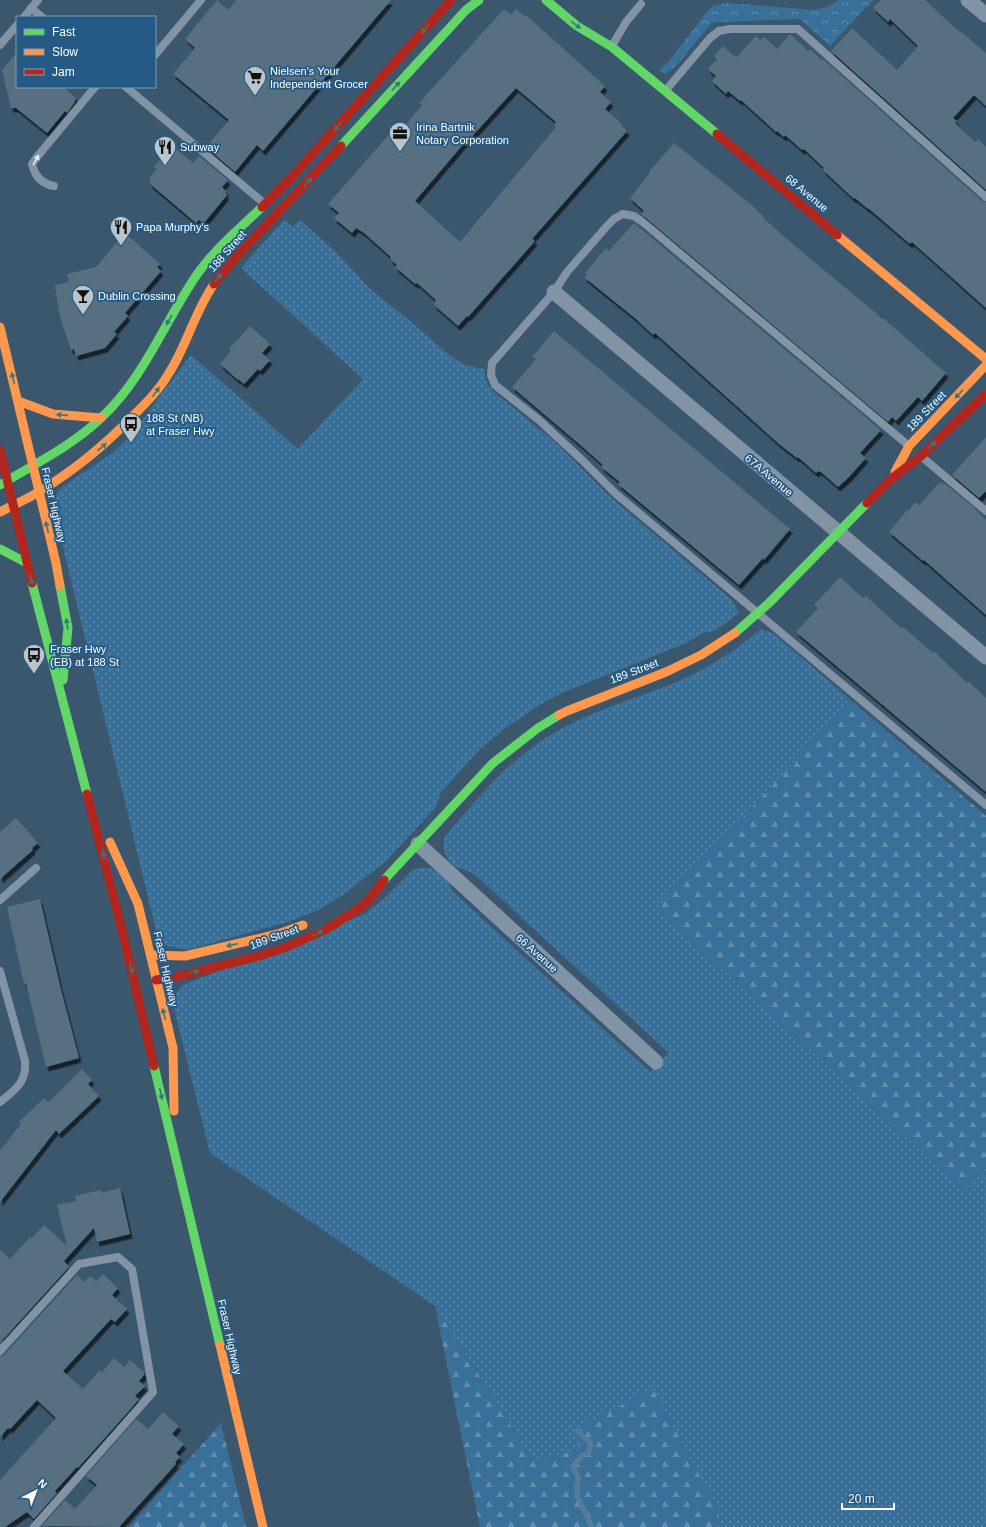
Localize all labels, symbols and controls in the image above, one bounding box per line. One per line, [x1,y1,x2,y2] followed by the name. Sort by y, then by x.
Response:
[16,16,156,88] legend
[571,21,581,29] one-way arrow
[420,24,429,34] one-way arrow
[52,25,76,39] text: Fast
[52,45,78,59] text: Slow
[242,64,268,97] supermarket icon: Nielsen's Your Independent Grocer
[52,65,75,79] text: Jam
[270,65,368,90] place label: Nielsen's Your Independent Grocer
[391,81,401,91] one-way arrow
[333,120,342,131] one-way arrow
[387,120,413,153] office icon: Irina Bartnik Notary Corporation
[416,121,509,146] place label: Irina Bartnik Notary Corporation
[152,134,178,167] restaurant icon: Subway
[180,141,220,153] place label: Subway
[33,154,39,166] one-way arrow
[783,172,831,214] street label: 68 Avenue
[303,177,313,187] one-way arrow
[108,214,134,247] restaurant icon: Papa Murphy's
[136,221,210,233] place label: Papa Murphy's
[206,228,248,274] street label: 188 Street
[214,273,223,284] one-way arrow
[70,283,96,316] bar icon: Dublin Crossing
[98,290,176,302] place label: Dublin Crossing
[166,314,173,326] one-way arrow
[9,372,15,385] one-way arrow
[152,386,160,397] one-way arrow
[904,389,948,433] street label: 189 Street
[954,389,964,399] one-way arrow
[118,411,144,444] bus stop icon: 188 St (NB) at Fraser Hwy
[55,412,68,418] one-way arrow
[146,412,215,437] place label: 188 St (NB) at Fraser Hwy
[927,441,938,450] one-way arrow
[96,442,107,451] one-way arrow
[743,452,795,498] street label: 67A Avenue
[39,466,69,544] street label: Fraser Highway
[44,521,50,533] one-way arrow
[28,573,34,585] one-way arrow
[64,618,70,630] one-way arrow
[21,642,47,675] bus stop icon: Fraser Hwy (EB) at 188 St
[50,643,119,668] place label: Fraser Hwy (EB) at 188 St
[608,656,660,686] street label: 189 Street
[100,847,106,859] one-way arrow
[248,923,300,951] street label: 189 Street
[151,930,181,1008] street label: Fraser Highway
[312,930,323,936] one-way arrow
[514,931,560,975] street label: 66 Avenue
[226,943,238,949] one-way arrow
[129,962,135,974] one-way arrow
[188,969,200,975] one-way arrow
[161,1008,167,1021] one-way arrow
[158,1089,164,1101] one-way arrow
[215,1298,245,1376] street label: Fraser Highway
[16,1471,56,1511] north arrow
[36,1476,50,1491] text: N
[842,1485,894,1511] scale bar
[848,1492,875,1506] text: 20 m

